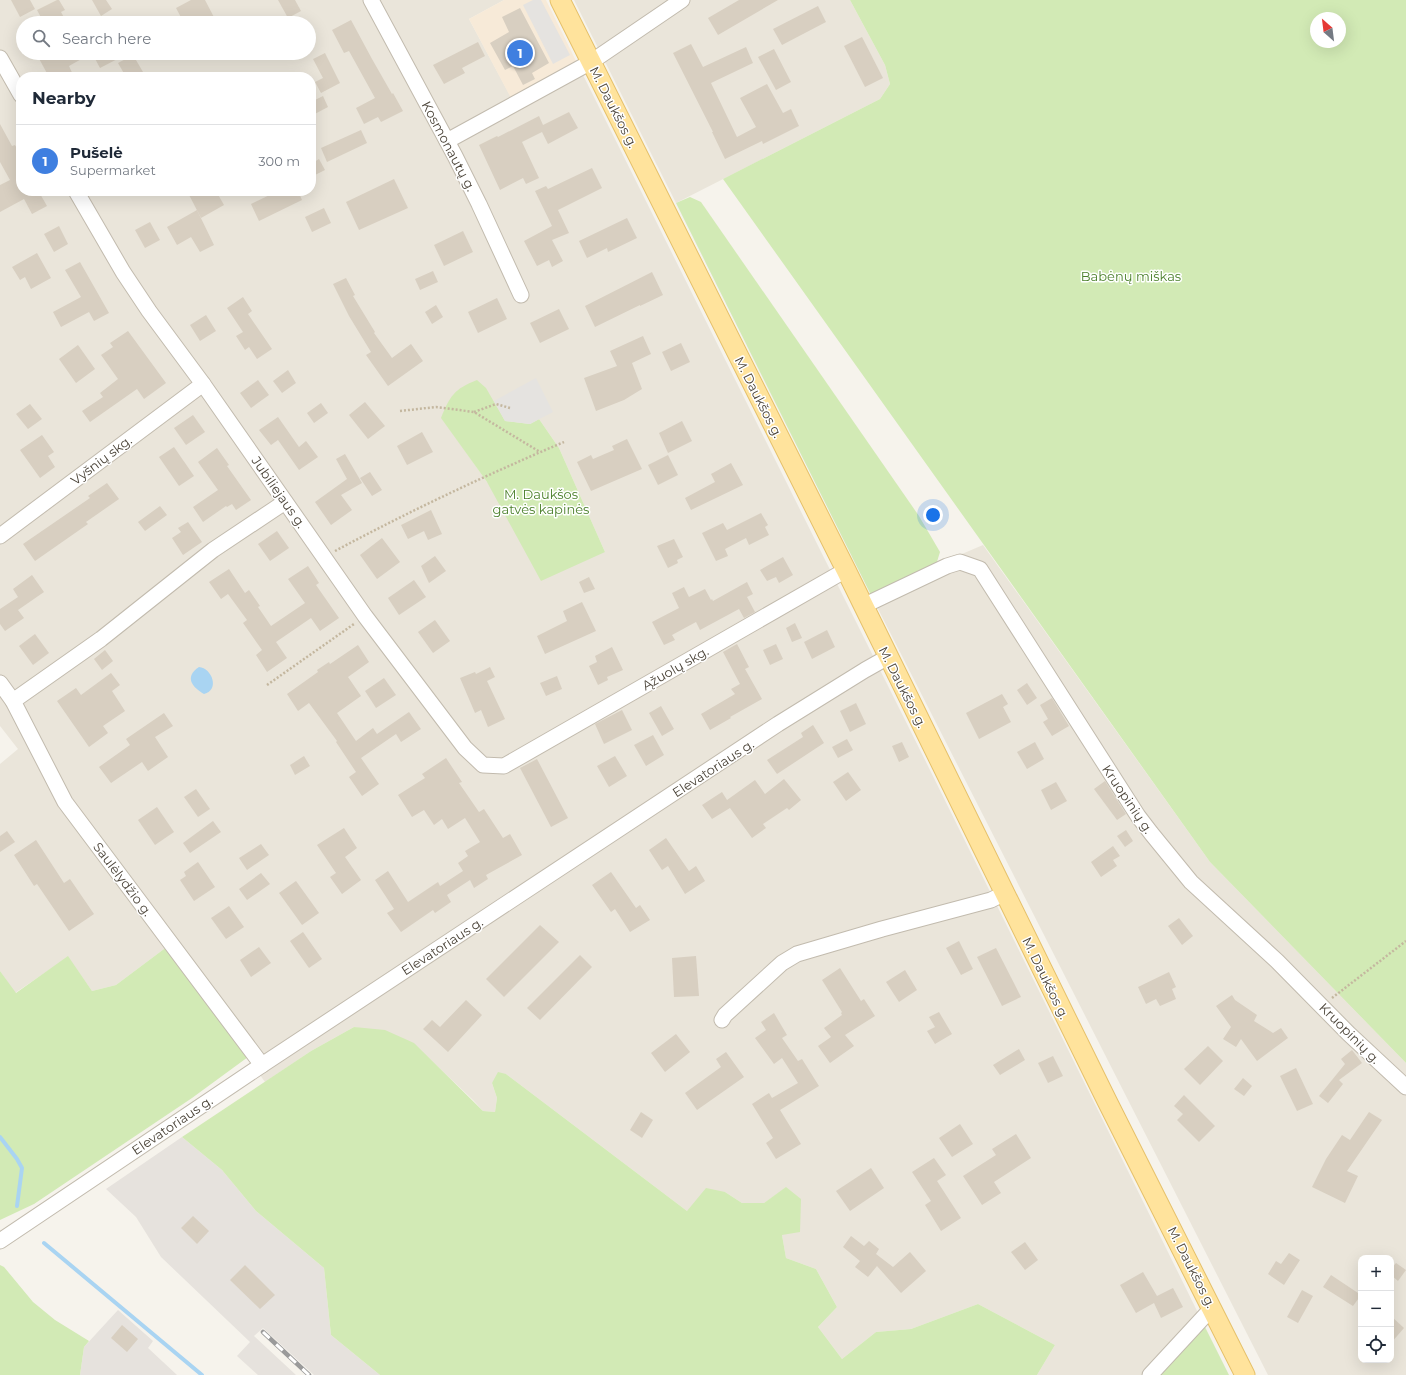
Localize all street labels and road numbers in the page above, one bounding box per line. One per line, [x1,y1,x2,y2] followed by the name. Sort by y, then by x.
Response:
[587,64,641,151] street label: M. Daukšos g.
[419,98,480,194] street label: Kosmonautų g.
[732,354,786,441] street label: M. Daukšos g.
[67,432,135,488] street label: Vyšnių skg.
[248,452,310,531] street label: Jubiliejaus g.
[639,642,711,693] street label: Ąžuolų skg.
[876,644,930,731] street label: M. Daukšos g.
[669,736,757,800] street label: Elevatoriaus g.
[1099,762,1157,837] street label: Kruopinių g.
[90,839,156,919] street label: Saulėlydžio g.
[398,914,486,978] street label: Elevatoriaus g.
[1019,934,1073,1022] street label: M. Daukšos g.
[1316,999,1384,1067] street label: Kruopinių g.
[129,1092,216,1158] street label: Elevatoriaus g.
[1165,1224,1219,1311] street label: M. Daukšos g.

